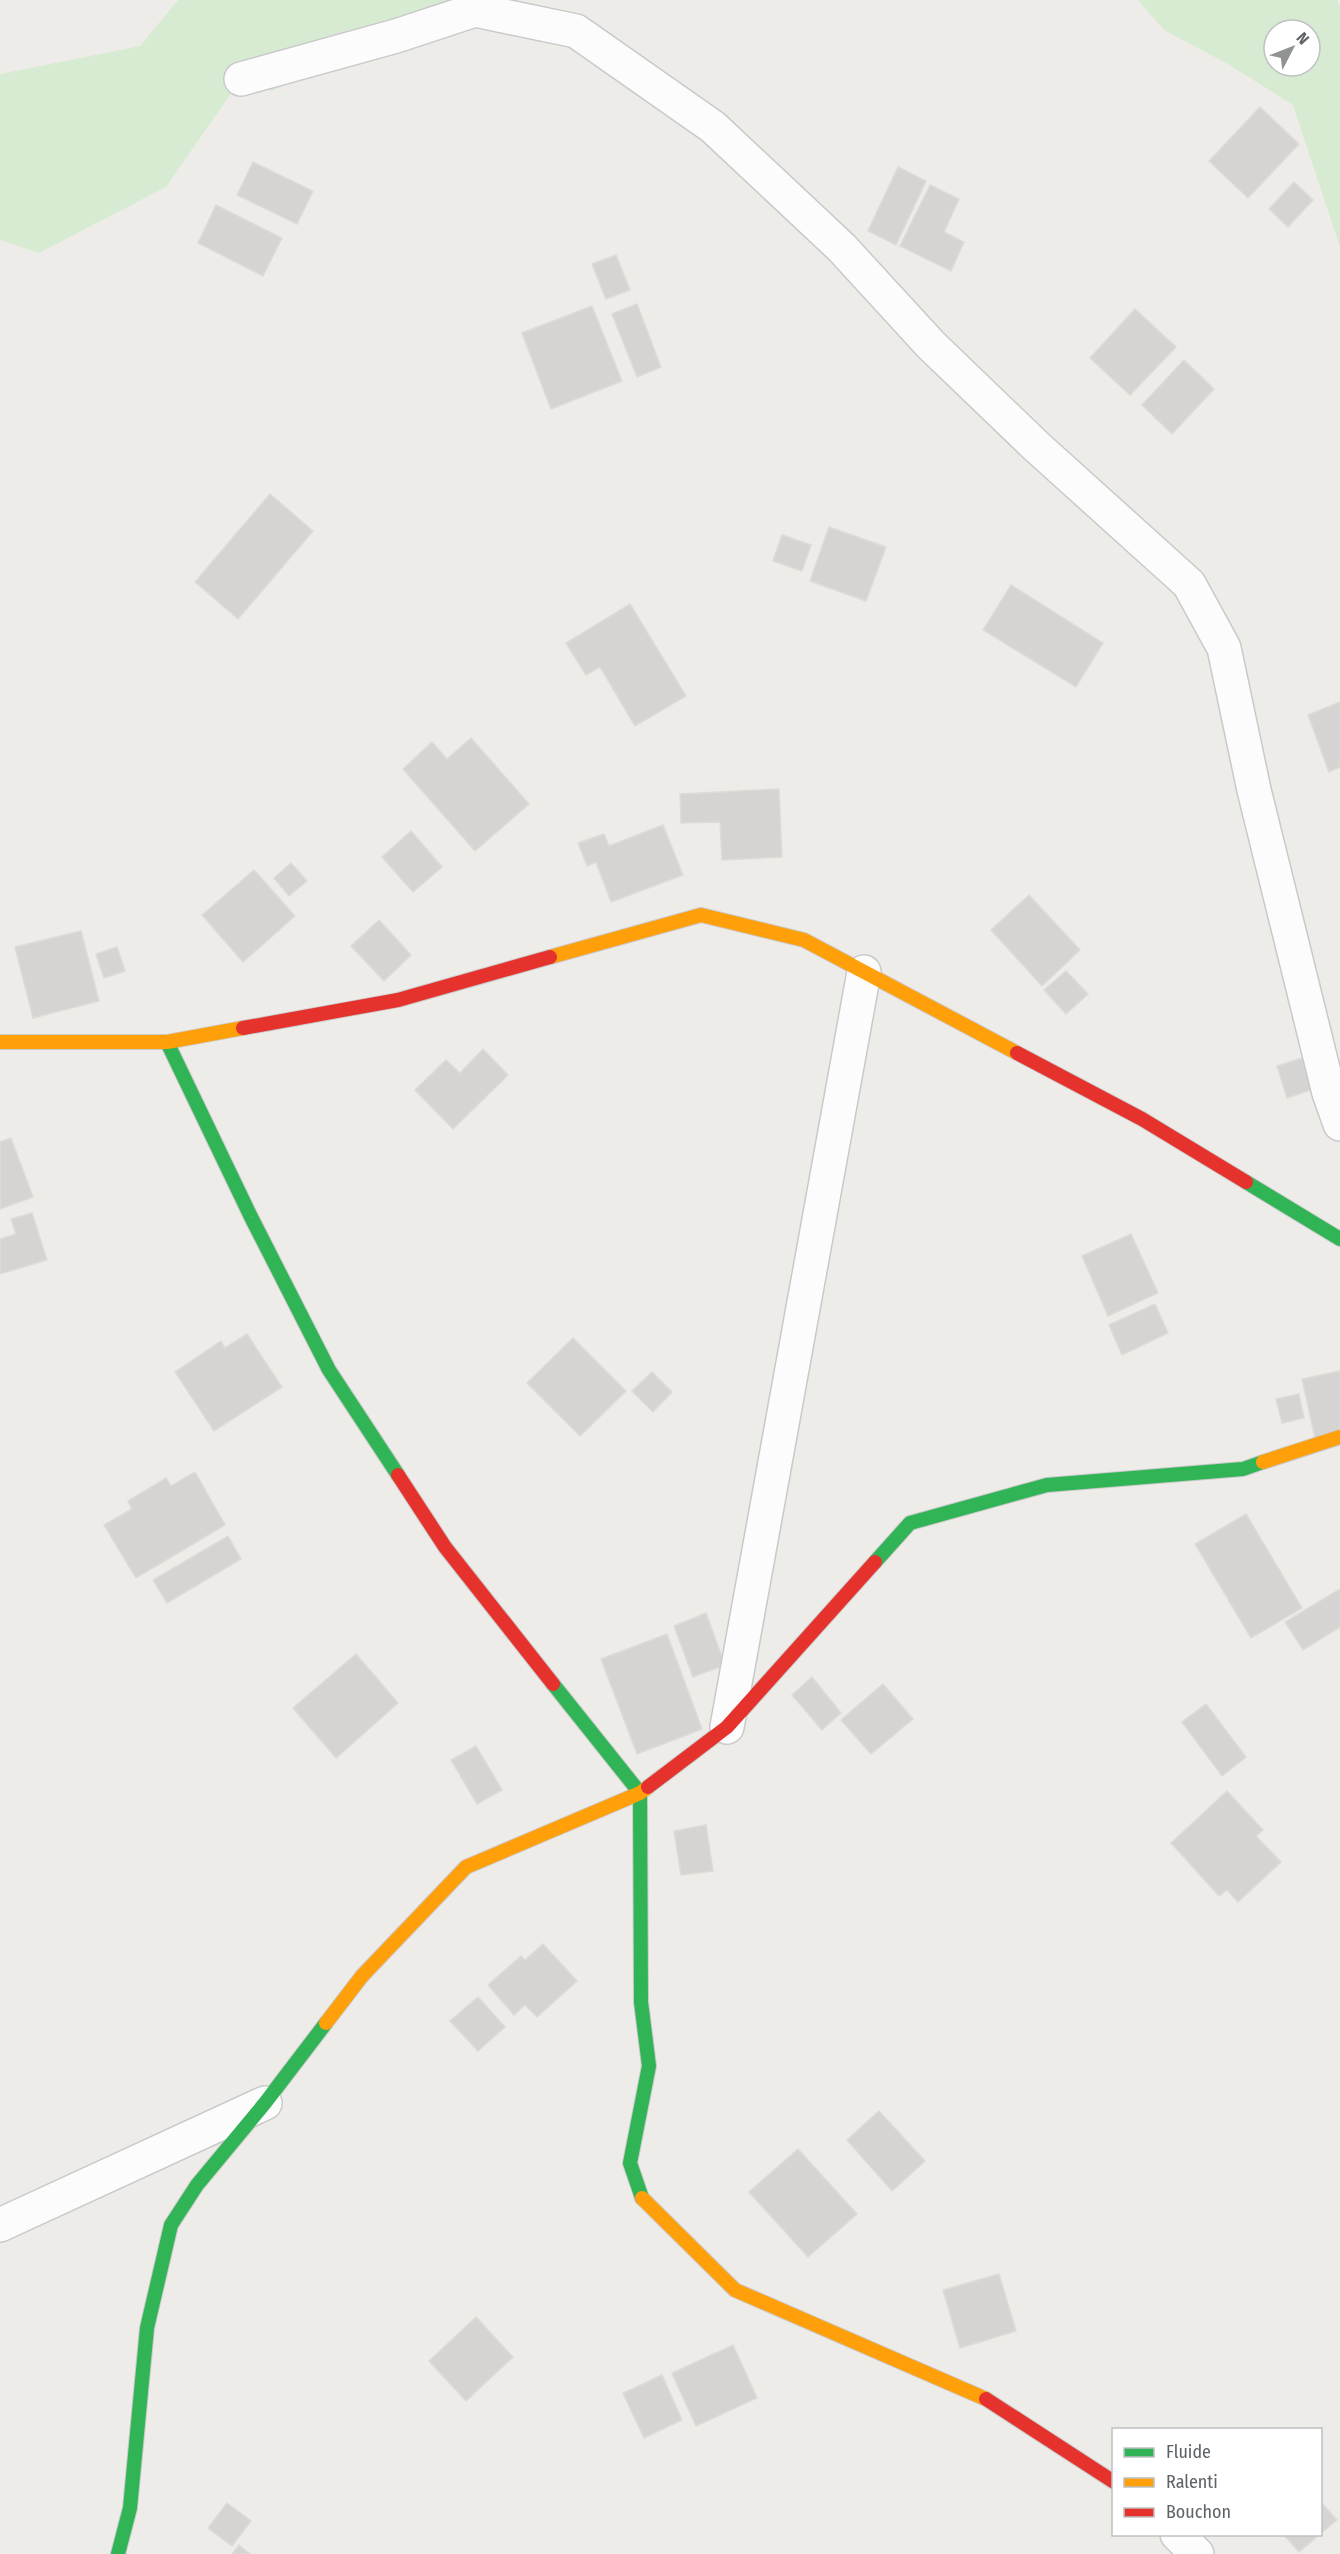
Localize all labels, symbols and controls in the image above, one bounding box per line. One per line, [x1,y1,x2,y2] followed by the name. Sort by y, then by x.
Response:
[1262,18,1322,78] north arrow
[1293,28,1313,48] text: N
[1112,2428,1322,2536] legend
[1166,2441,1211,2463] text: Fluide
[1166,2471,1218,2493] text: Ralenti
[1166,2501,1231,2523] text: Bouchon

